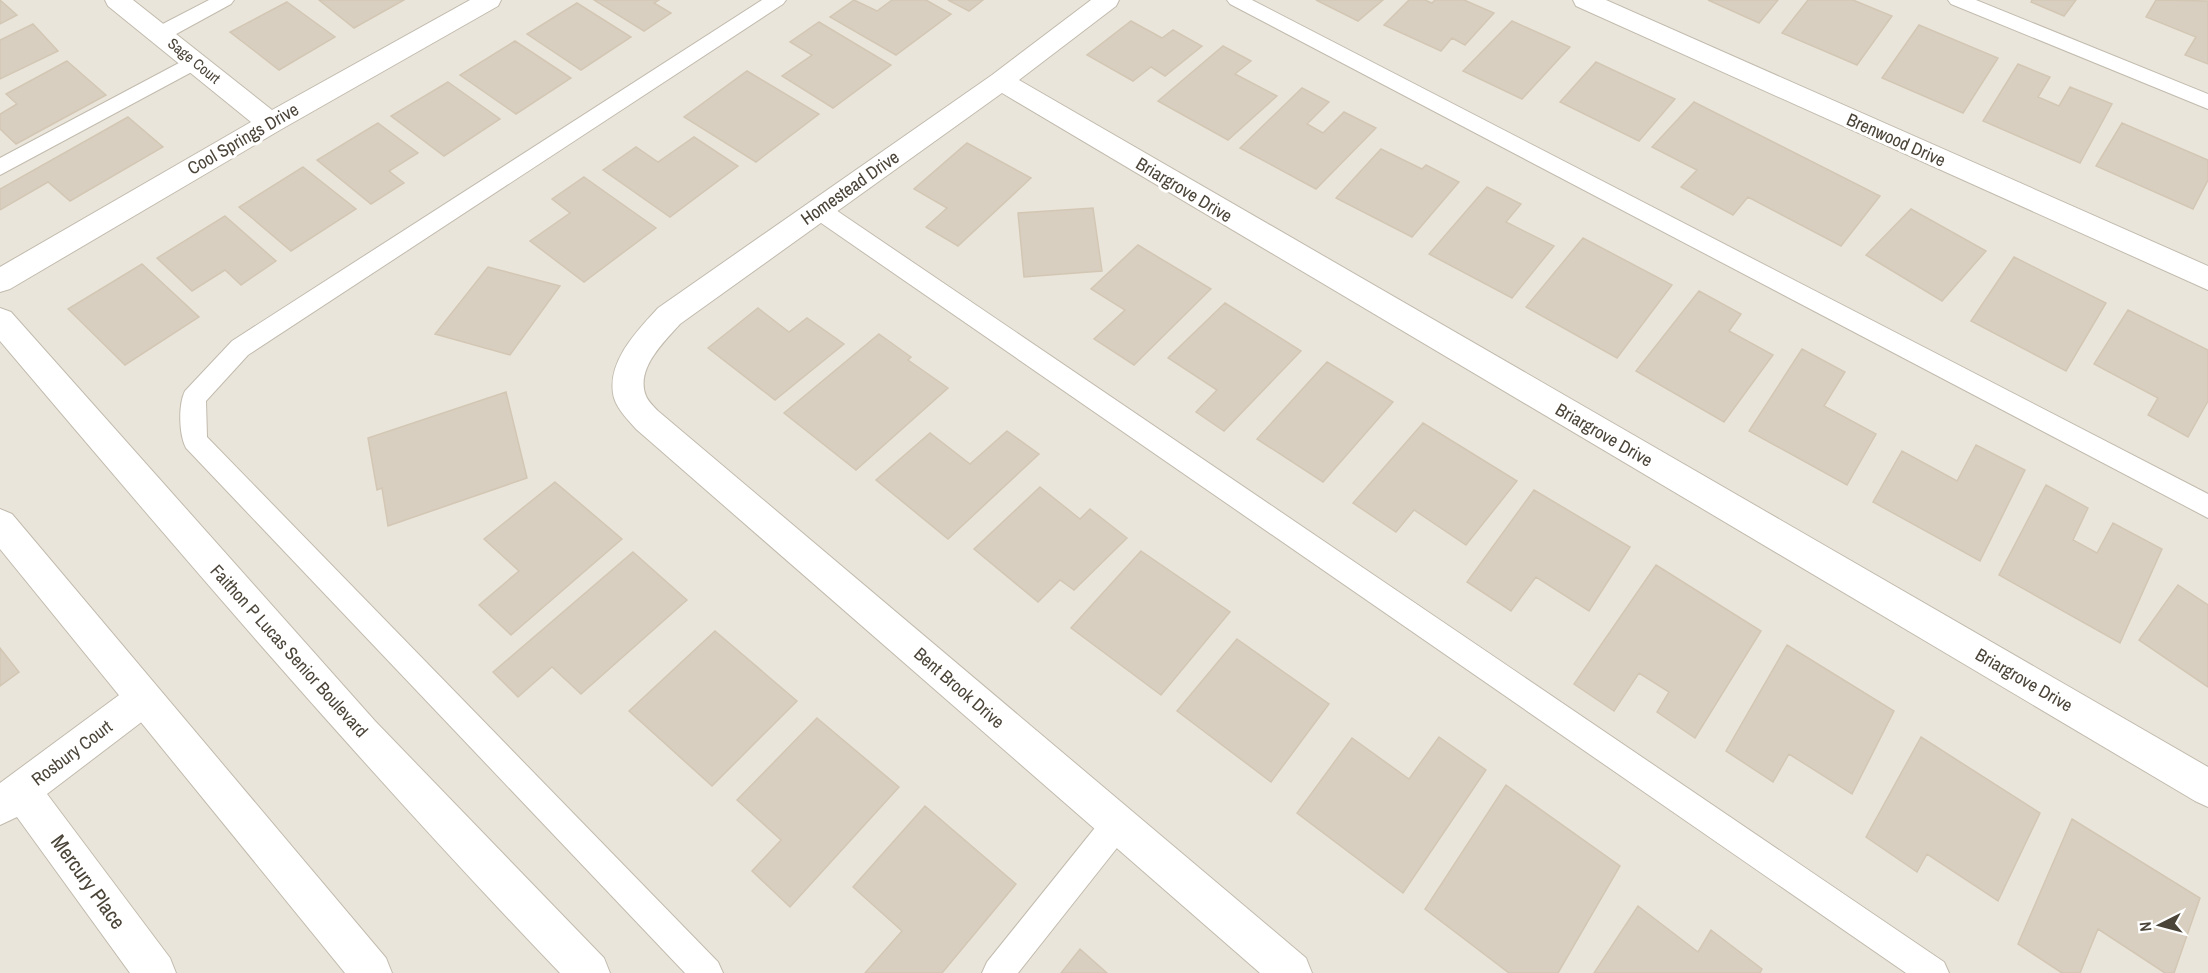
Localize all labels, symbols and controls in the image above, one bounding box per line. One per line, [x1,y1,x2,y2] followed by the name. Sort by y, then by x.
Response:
[164,33,226,89] street label: Sage Court
[183,97,303,181] street label: Cool Springs Drive
[1843,107,1950,172] street label: Brenwood Drive
[796,144,904,231] street label: Homestead Drive
[1131,151,1237,228] street label: Briargrove Drive
[1551,397,1657,472] street label: Briargrove Drive
[205,559,374,743] street label: Faithon P Lucas Senior Boulevard
[909,641,1010,734] street label: Bent Brook Drive
[1971,642,2077,717] street label: Briargrove Drive
[26,714,117,791] street label: Rosbury Court
[44,829,132,935] street label: Mercury Place
[2130,895,2190,955] north arrow
[2134,921,2157,932] text: N

